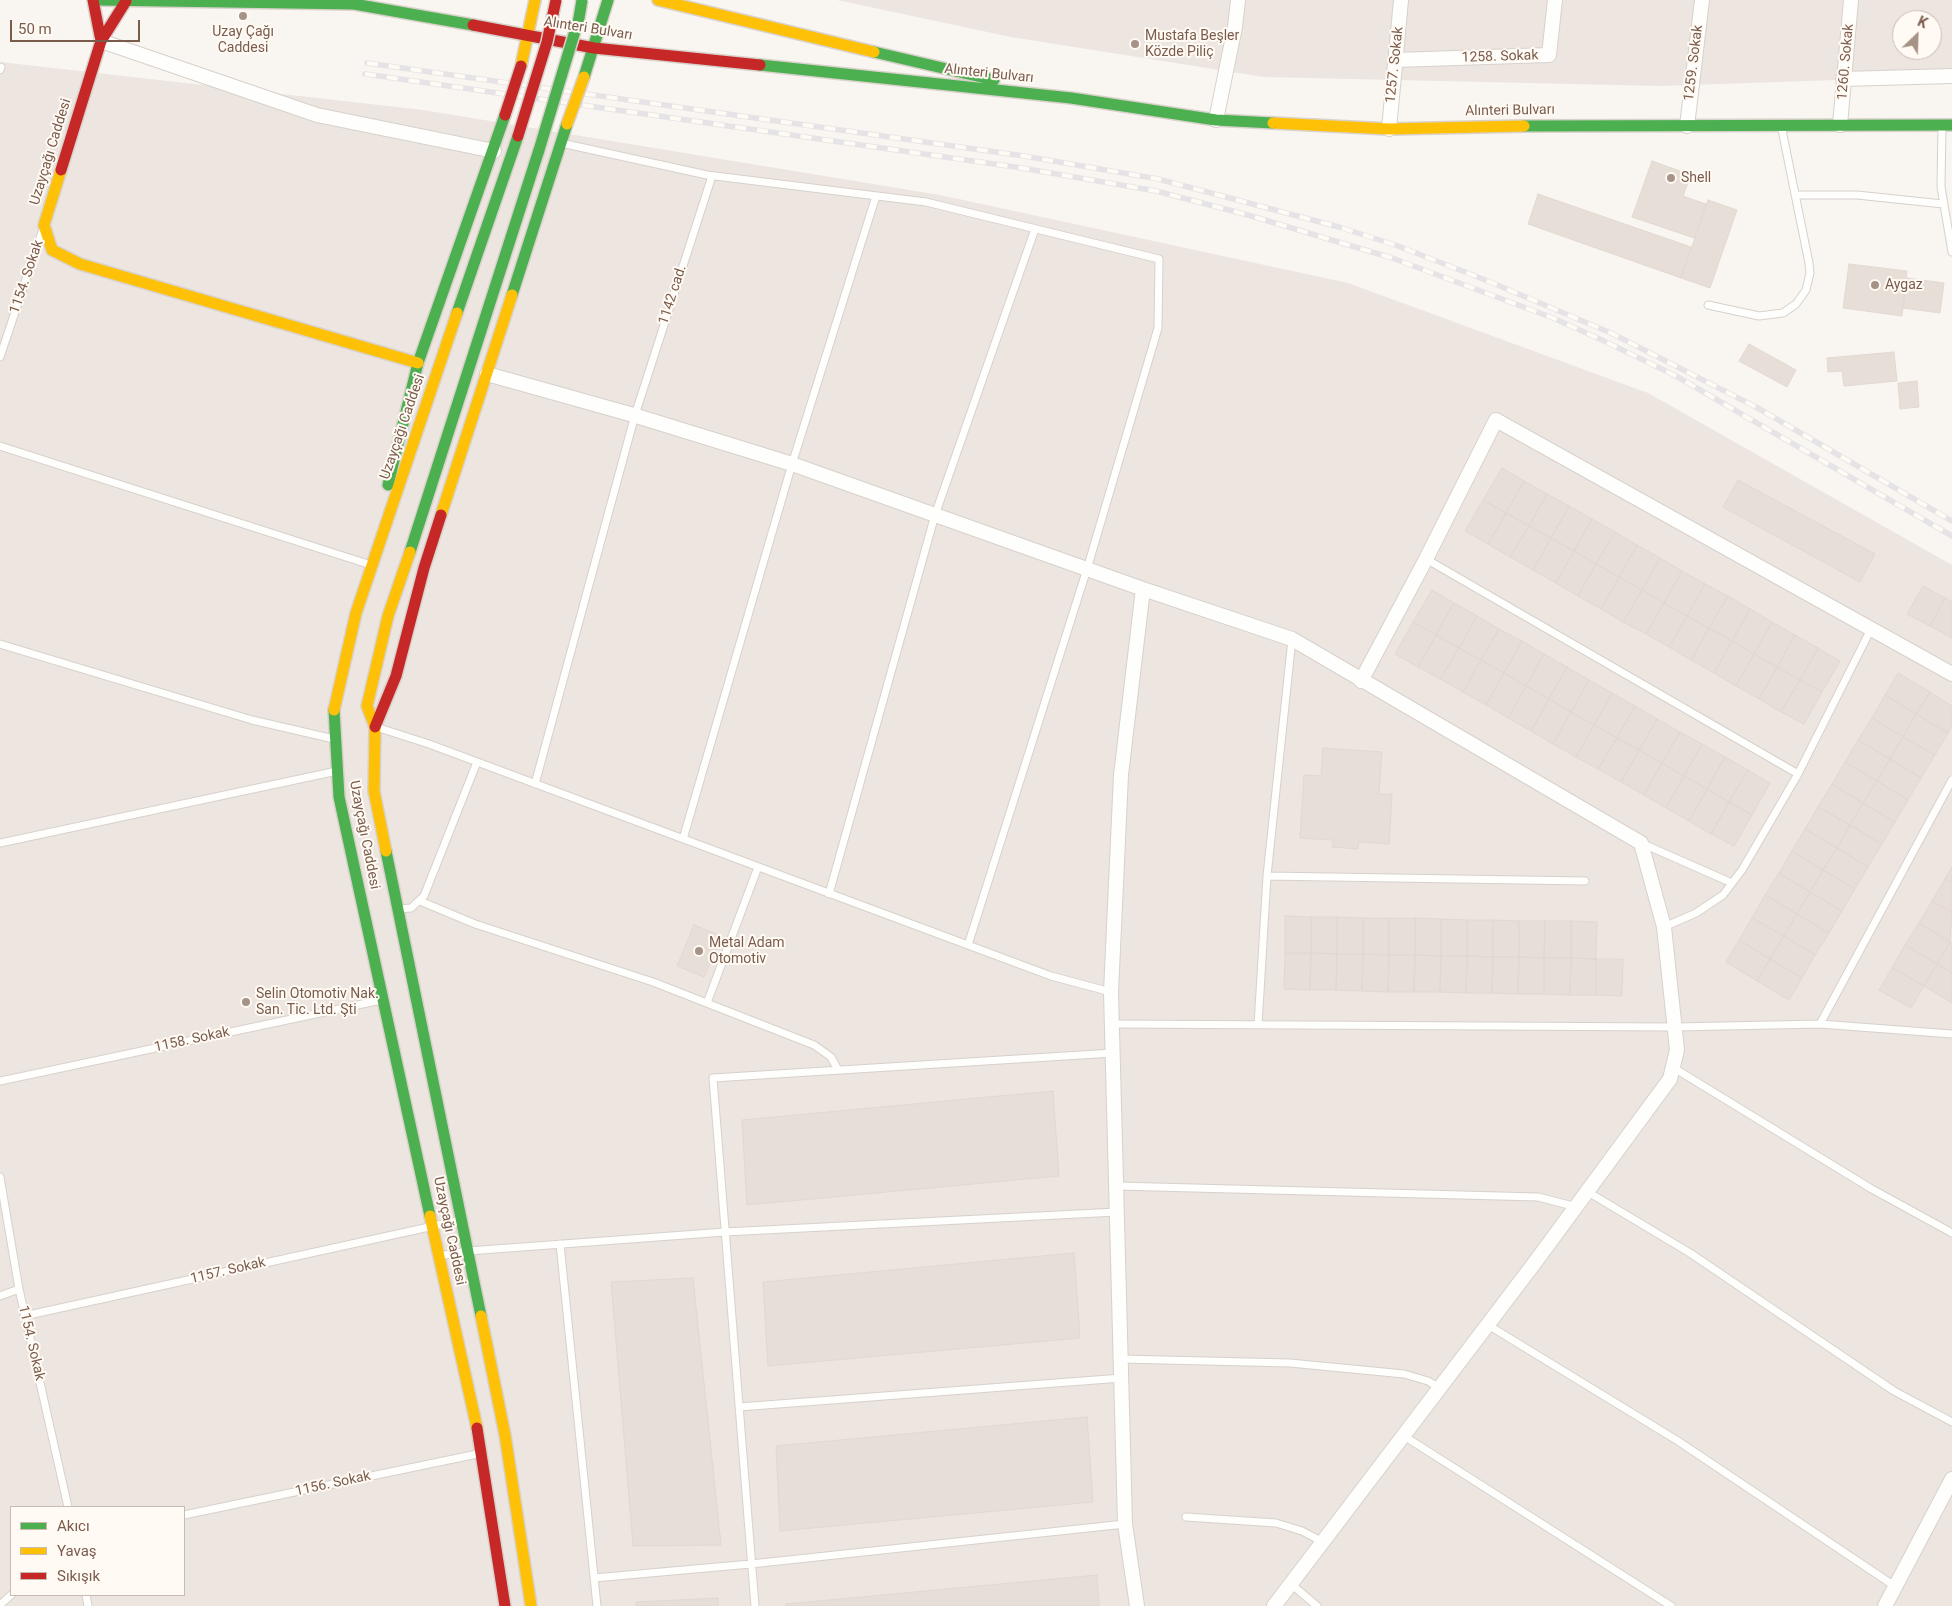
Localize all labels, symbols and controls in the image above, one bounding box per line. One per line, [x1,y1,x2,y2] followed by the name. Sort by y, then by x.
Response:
[12,10,142,42] scale bar
[237,10,249,22] marker: Uzay Çağı Caddesi
[1892,10,1942,60] north arrow
[1915,13,1930,31] text: K
[542,14,634,44] street label: Alınteri Bulvarı
[18,20,52,38] text: 50 m
[1834,23,1858,101] street label: 1260. Sokak
[212,24,274,56] place label: Uzay Çağı Caddesi
[1681,24,1707,102] street label: 1259. Sokak
[1383,26,1407,104] street label: 1257. Sokak
[1145,28,1239,60] place label: Mustafa Beşler Közde Piliç
[1129,38,1141,50] marker: Mustafa Beşler Közde Piliç
[1461,47,1539,67] street label: 1258. Sokak
[944,61,1034,87] street label: Alınteri Bulvarı
[27,97,75,207] street label: Uzayçağı Caddesi
[1465,102,1555,120] street label: Alınteri Bulvarı
[1681,170,1711,186] place label: Shell
[1665,172,1677,184] marker: Shell
[7,238,47,316] street label: 1154. Sokak
[656,263,690,327] street label: 1142 cad.
[1885,277,1923,293] place label: Aygaz
[1869,279,1881,291] marker: Aygaz
[377,372,429,482] street label: Uzayçağı Caddesi
[345,779,383,891] street label: Uzayçağı Caddesi
[709,935,785,968] place label: Metal Adam Otomotiv
[693,945,705,957] marker: Metal Adam Otomotiv
[256,986,379,1019] place label: Selin Otomotiv Nak. San. Tic. Ltd. Şti
[240,996,252,1008] marker: Selin Otomotiv Nak. San. Tic. Ltd. Şti
[153,1024,231,1056] street label: 1158. Sokak
[429,1175,469,1287] street label: Uzayçağı Caddesi
[189,1254,267,1288] street label: 1157. Sokak
[14,1304,48,1382] street label: 1154. Sokak
[294,1468,372,1500] street label: 1156. Sokak
[10,1506,185,1596] legend
[57,1517,90,1535] text: Akıcı
[57,1542,97,1560] text: Yavaş
[57,1567,100,1585] text: Sıkışık

